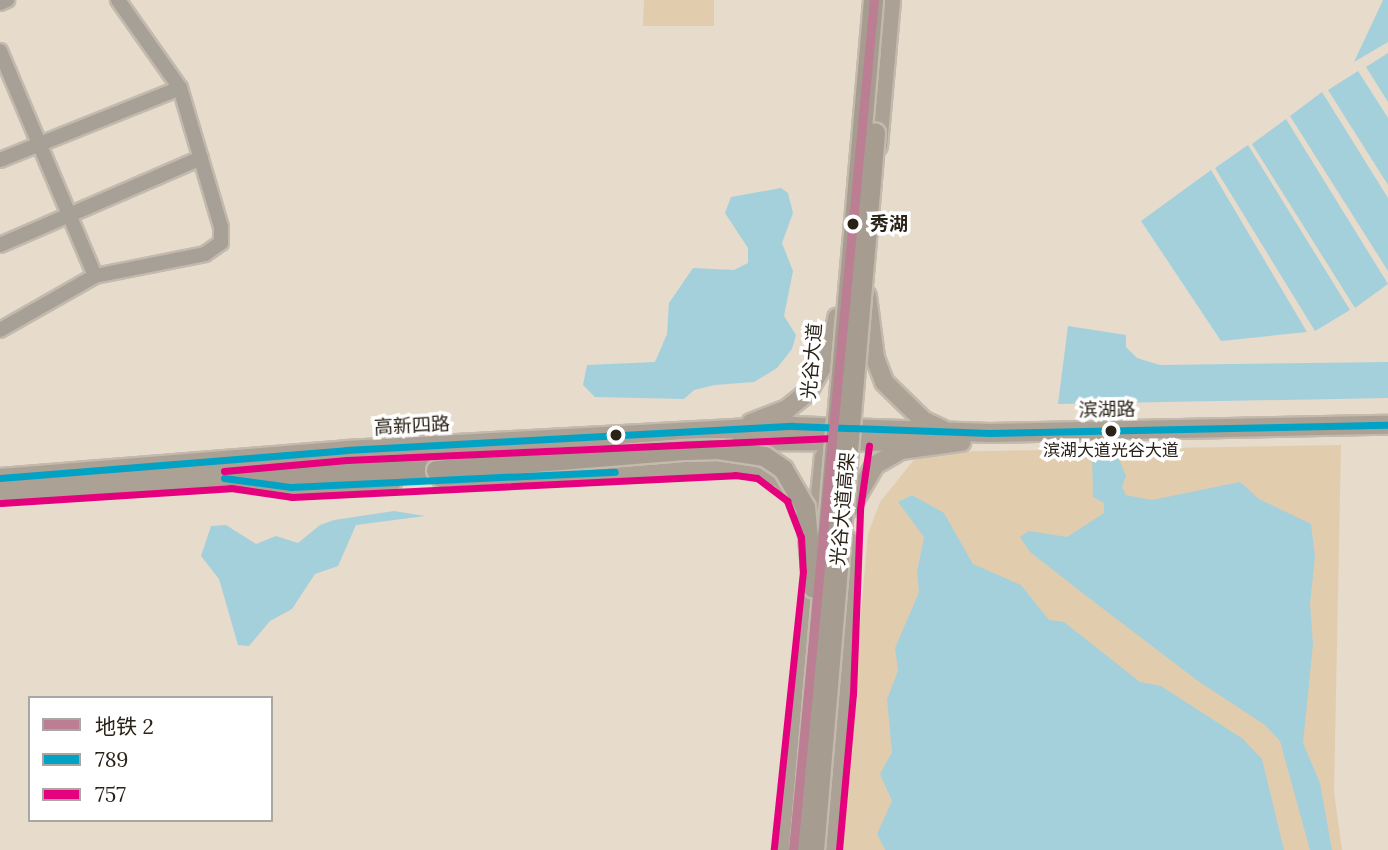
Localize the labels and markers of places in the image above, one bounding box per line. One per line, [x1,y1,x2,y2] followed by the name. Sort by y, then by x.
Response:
[842,213,864,235] marker: 秀湖
[870,213,908,235] place label: 秀湖
[1104,424,1118,438] marker: 滨湖大道光谷大道
[609,428,623,442] unlabelled marker
[1043,441,1179,461] place label: 滨湖大道光谷大道

